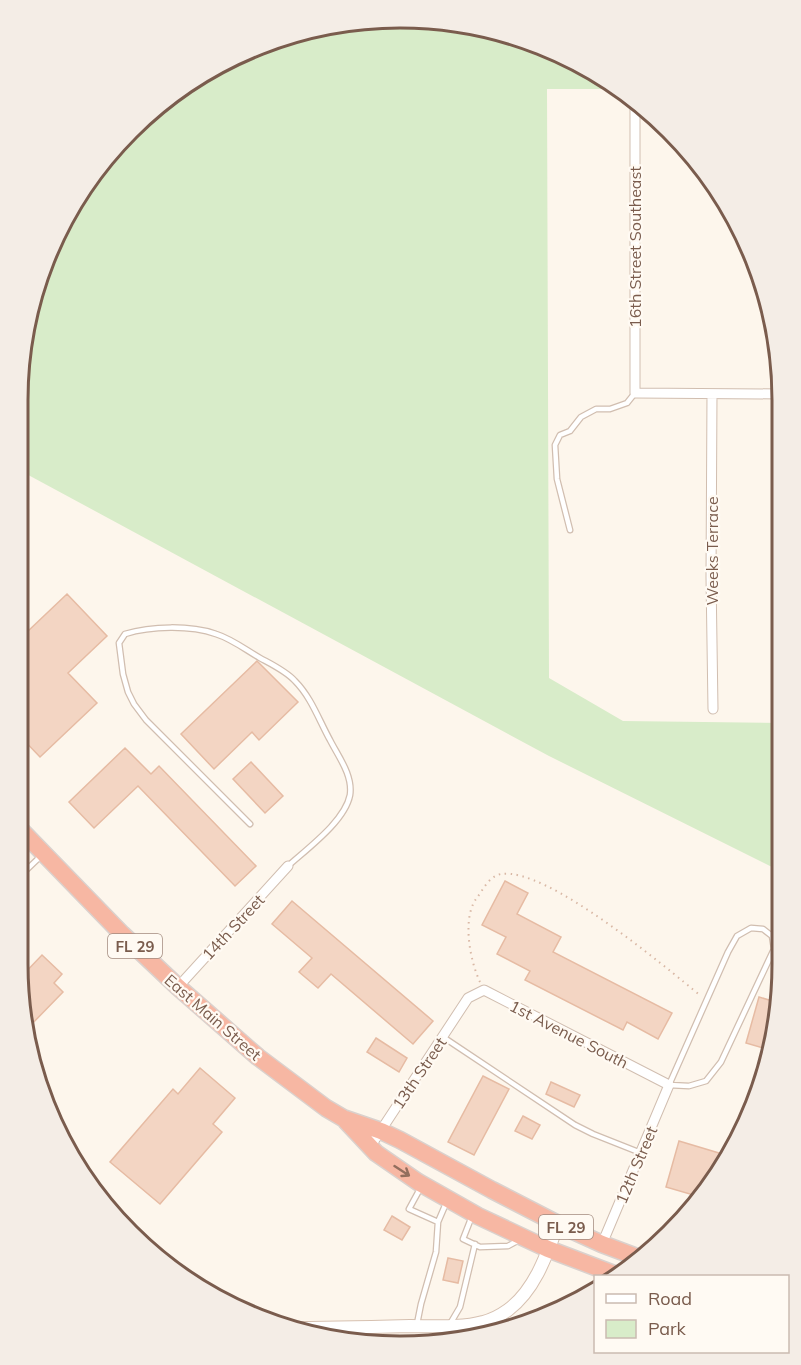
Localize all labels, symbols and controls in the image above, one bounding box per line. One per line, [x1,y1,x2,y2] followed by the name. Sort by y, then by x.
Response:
[625,166,645,328] street label: 16th Street Southeast
[702,496,722,606] street label: Weeks Terrace
[198,890,269,964] street label: 14th Street
[108,934,162,958] road number: FL 29
[161,970,266,1065] street label: East Main Street
[506,995,632,1073] street label: 1st Avenue South
[388,1033,451,1113] street label: 13th Street
[611,1123,661,1207] street label: 12th Street
[393,1164,410,1177] one-way arrow
[539,1215,593,1239] road number: FL 29
[594,1275,789,1353] legend
[648,1287,692,1310] text: Road
[648,1317,687,1340] text: Park

